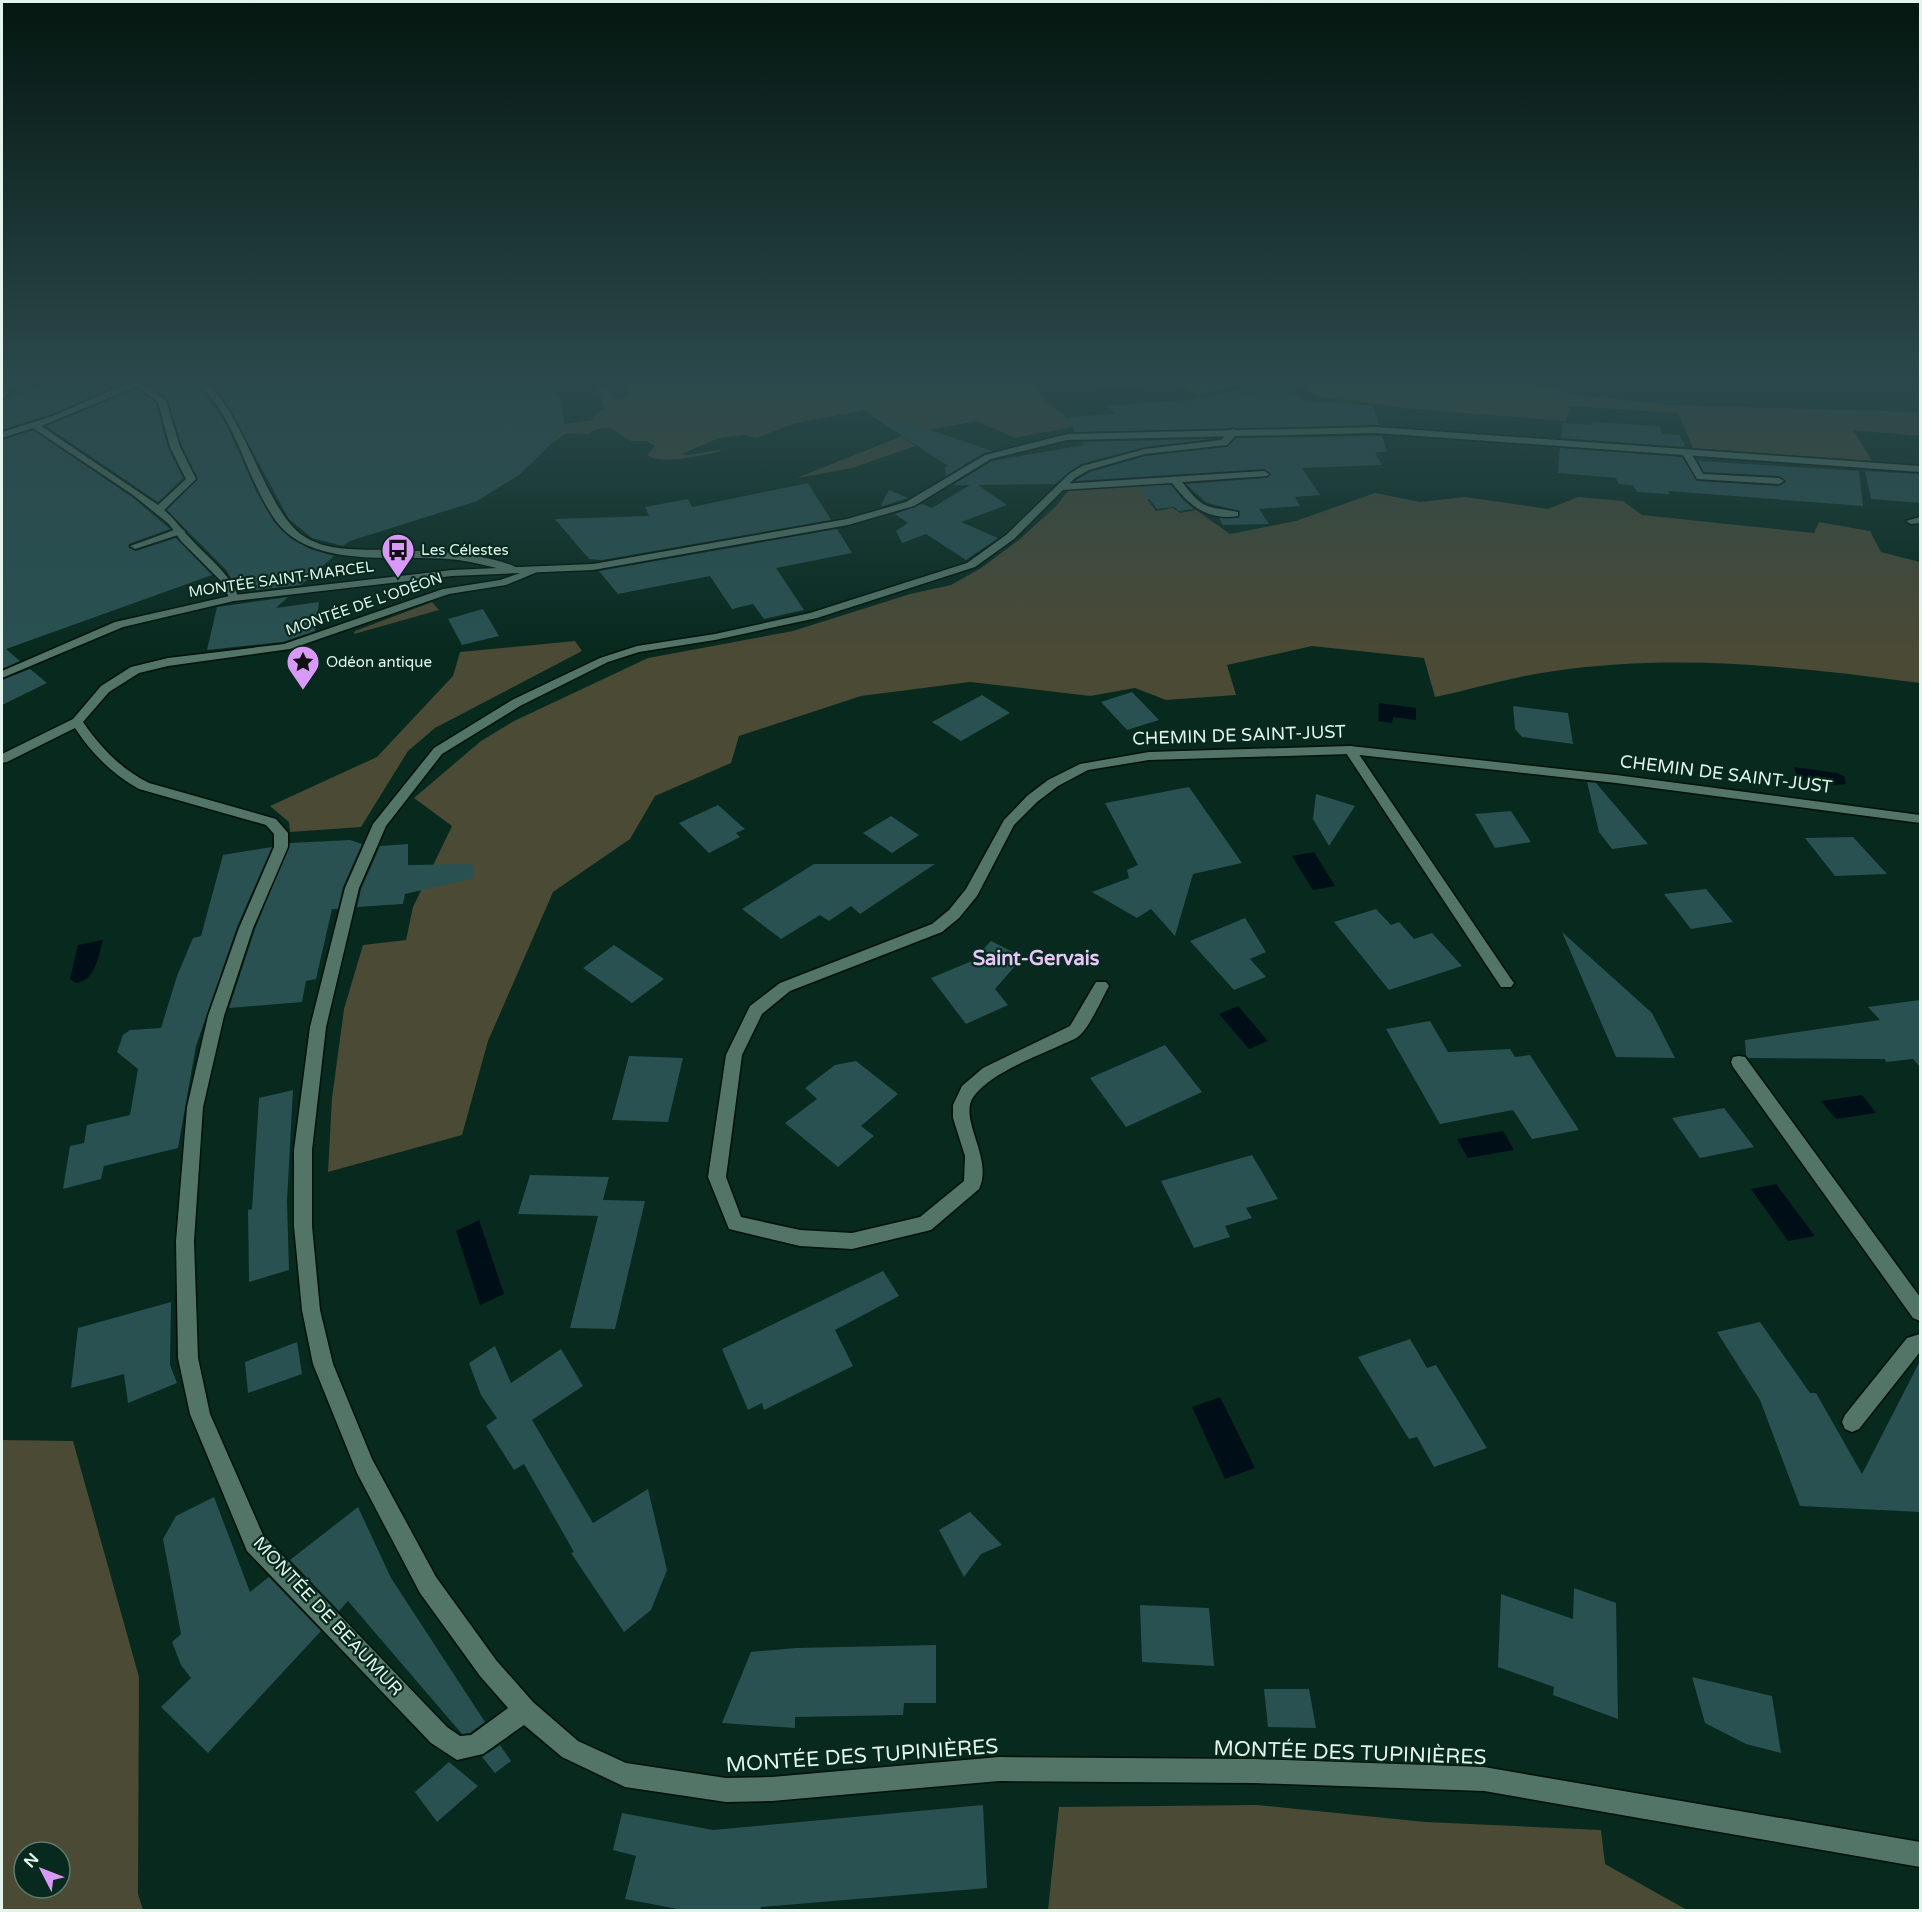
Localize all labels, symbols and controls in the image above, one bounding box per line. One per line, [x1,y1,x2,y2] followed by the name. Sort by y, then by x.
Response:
[380,532,416,579] bus stop icon: Les Célestes
[421,541,509,559] place label: Les Célestes
[187,557,375,601] street label: MONTÉE SAINT-MARCEL
[283,569,445,639] street label: MONTÉE DE L'ODÉON
[285,644,321,691] place icon: Odéon antique
[326,653,432,671] place label: Odéon antique
[1132,720,1346,750] street label: CHEMIN DE SAINT-JUST
[1619,750,1833,798] street label: CHEMIN DE SAINT-JUST
[973,947,1100,971] district label: Saint-Gervais
[249,1532,407,1700] street label: MONTÉE DE BEAUMUR
[725,1734,999,1778] street label: MONTÉE DES TUPINIÈRES
[1213,1736,1487,1770] street label: MONTÉE DES TUPINIÈRES
[12,1840,72,1900] north arrow
[20,1849,43,1872] text: N

